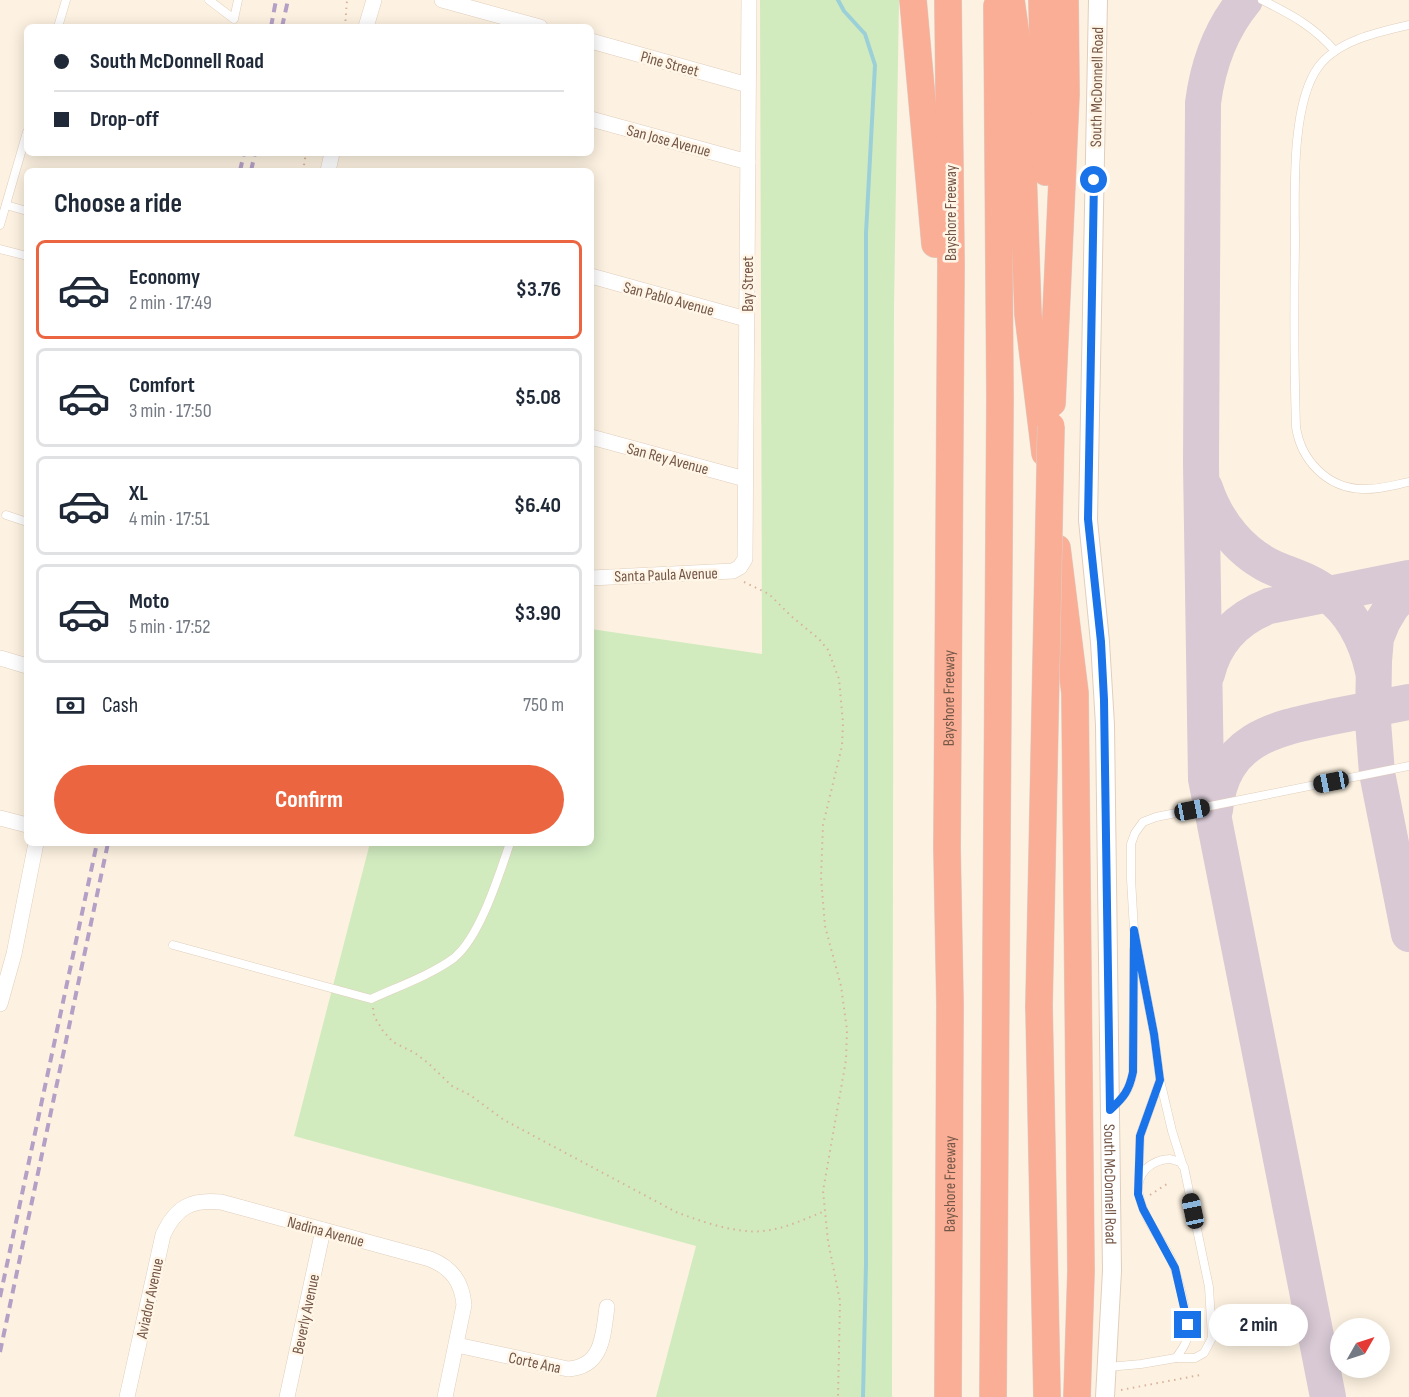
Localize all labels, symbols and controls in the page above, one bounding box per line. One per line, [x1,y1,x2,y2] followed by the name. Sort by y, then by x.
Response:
[1087,27,1108,147] street label: South McDonnell Road
[90,48,264,75] text: South McDonnell Road
[639,48,701,81] street label: Pine Street
[90,106,159,133] text: Drop-off
[625,121,713,162] street label: San Jose Avenue
[942,165,961,261] street label: Bayshore Freeway
[1080,166,1107,193] route start
[54,188,182,220] text: Choose a ride
[739,256,758,312] street label: Bay Street
[57,263,111,317] icon: car
[129,264,200,291] text: Economy
[516,276,561,303] text: $3.76
[621,278,716,321] street label: San Pablo Avenue
[129,291,212,315] text: 2 min · 17:49
[57,371,111,425] icon: car
[129,372,195,399] text: Comfort
[515,384,561,411] text: $5.08
[129,399,212,423] text: 3 min · 17:50
[625,439,711,479] street label: San Rey Avenue
[57,479,111,533] icon: car
[129,480,148,507] text: XL
[514,492,561,519] text: $6.40
[129,507,210,531] text: 4 min · 17:51
[614,564,718,587] street label: Santa Paula Avenue
[57,587,111,641] icon: car
[129,588,169,615] text: Moto
[514,600,561,627] text: $3.90
[129,615,211,639] text: 5 min · 17:52
[940,650,959,746] street label: Bayshore Freeway
[54,689,87,722] icon: cash
[102,692,138,719] text: Cash
[523,693,564,717] text: 750 m
[54,765,564,834] button: Confirm
[1312,770,1350,794] car
[1173,798,1211,822] car
[1099,1124,1120,1244] street label: South McDonnell Road
[941,1136,960,1232] street label: Bayshore Freeway
[1180,1192,1206,1230] car
[285,1213,366,1252] street label: Nadina Avenue
[132,1256,168,1341] street label: Aviador Avenue
[289,1273,324,1356] street label: Beverly Avenue
[1209,1304,1308,1346] callout: 2 min
[1174,1311,1201,1338] route end
[1239,1313,1278,1337] text: 2 min
[1330,1318,1390,1378] north arrow
[1330,1318,1390,1378] map controls
[507,1349,563,1378] street label: Corte Ana

